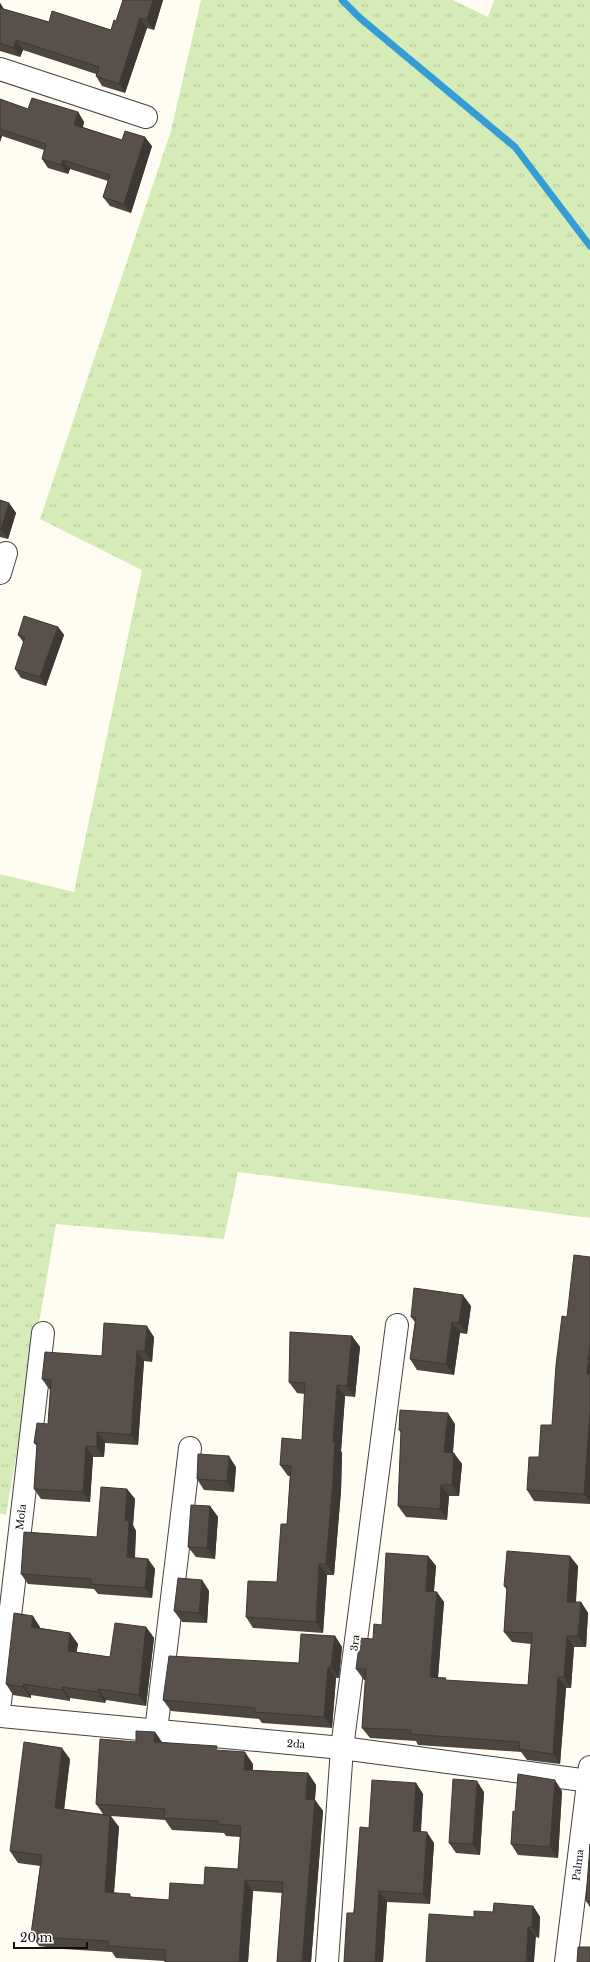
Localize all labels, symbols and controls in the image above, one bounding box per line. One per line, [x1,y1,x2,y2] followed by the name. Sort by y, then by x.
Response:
[13,1503,29,1531] street label: Mola
[348,1634,363,1652] street label: 3ra
[286,1737,306,1751] street label: 2da
[570,1848,586,1882] street label: Palma
[14,1924,87,1950] scale bar
[20,1930,52,1945] text: 20 m

